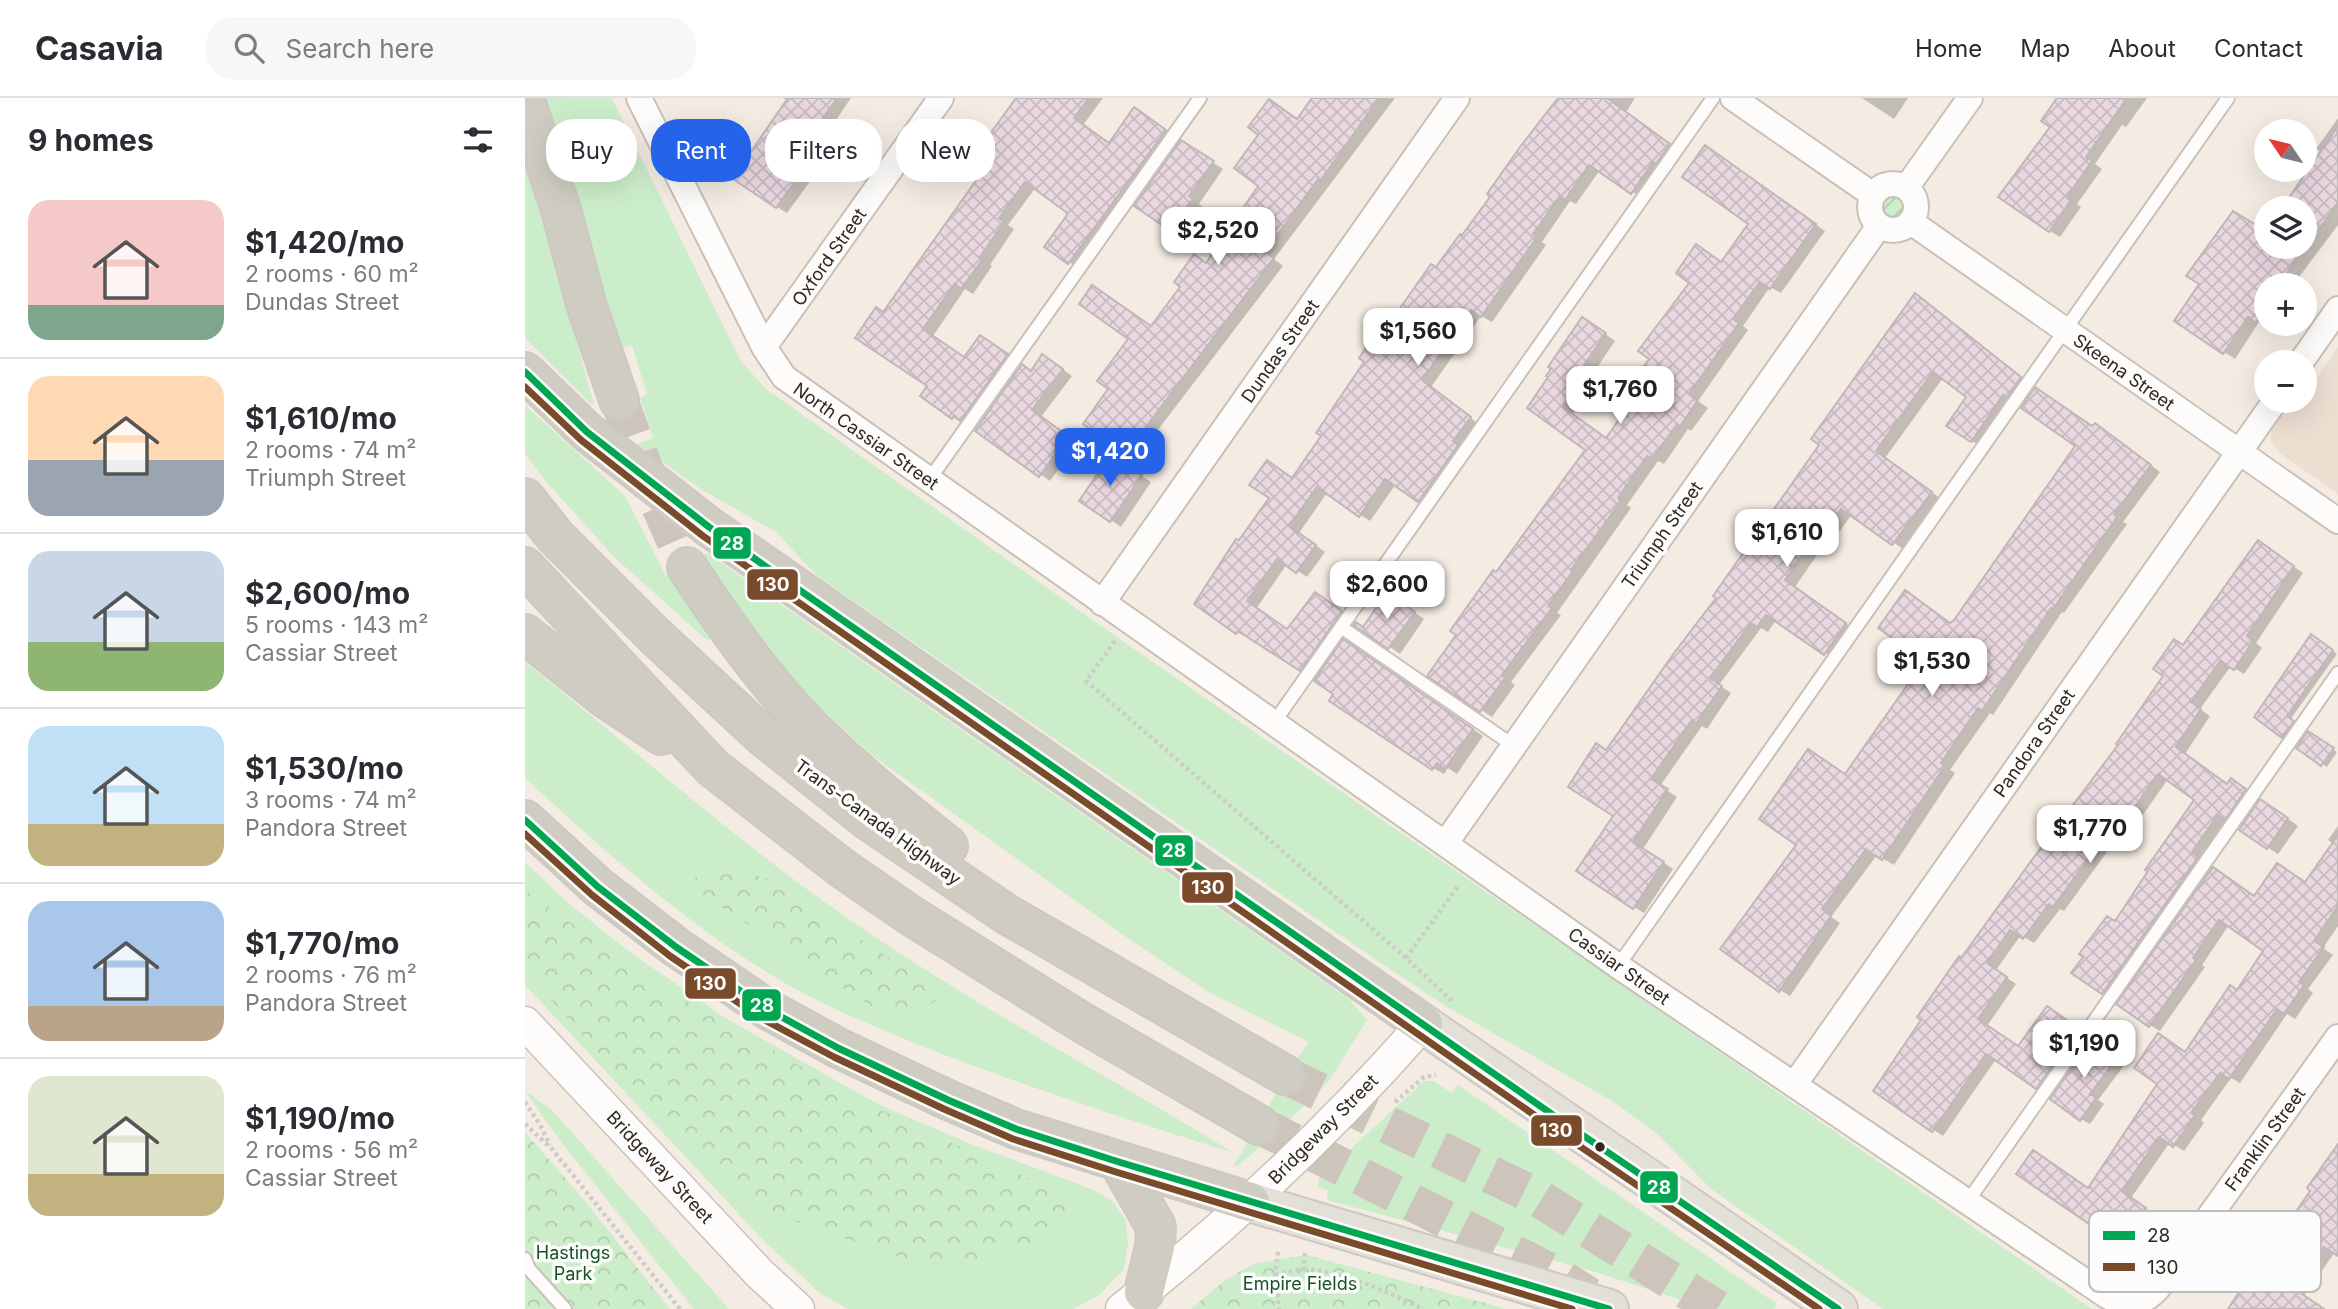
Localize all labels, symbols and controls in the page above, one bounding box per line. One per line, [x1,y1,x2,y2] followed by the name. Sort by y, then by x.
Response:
[206,17,696,80] search box
[35,28,164,68] text: Casavia
[230,29,268,67] icon: search
[286,33,434,64] text: Search here
[1915,34,1982,63] text: Home
[2020,34,2070,63] text: Map
[2108,34,2176,63] text: About
[2214,34,2303,63] text: Contact
[546,119,637,182] chip: Buy
[651,119,751,182] chip: Rent
[765,119,882,182] chip: Filters
[896,119,995,182] chip: New
[2254,119,2317,182] north arrow
[2254,119,2317,413] map controls
[459,121,497,159] icon: filters
[28,122,154,158] text: 9 homes
[2254,196,2317,259] button: layers
[788,204,870,310] street label: Oxford Street
[1161,208,1275,267] pin: $2,520
[1177,216,1259,244] text: $2,520
[245,224,404,260] text: $1,420/mo
[84,228,168,312] icon: home
[245,260,419,288] text: 2 rooms · 60 m²
[2254,273,2317,336] button: +
[245,288,399,316] text: Dundas Street
[1237,295,1323,406] street label: Dundas Street
[1361,308,1475,368] pin: $1,560
[1379,317,1457,345] text: $1,560
[2069,329,2179,415] street label: Skeena Street
[2254,350,2317,413] button: −
[1563,366,1677,426] pin: $1,760
[1582,375,1658,403] text: $1,760
[789,378,943,494] street label: North Cassiar Street
[245,400,397,436] text: $1,610/mo
[84,404,168,488] icon: home
[1053,428,1167,488] pin: $1,420
[245,436,417,464] text: 2 rooms · 74 m²
[1071,437,1149,465] text: $1,420
[245,464,406,492] text: Triumph Street
[1617,477,1707,593] street label: Triumph Street
[1730,510,1844,569] pin: $1,610
[1751,518,1823,546] text: $1,610
[712,526,752,560] line badge: 28
[720,532,744,555] text: 28
[1330,561,1444,621] pin: $2,600
[746,568,799,601] line badge: 130
[1346,570,1428,598] text: $2,600
[756,573,790,596] text: 130
[245,575,410,611] text: $2,600/mo
[84,579,168,663] icon: home
[245,611,428,639] text: 5 rooms · 143 m²
[1875,638,1989,698] pin: $1,530
[245,639,398,667] text: Cassiar Street
[1893,647,1971,675] text: $1,530
[1989,685,2079,801] street label: Pandora Street
[245,750,404,786] text: $1,530/mo
[84,754,168,838] icon: home
[791,755,965,889] street label: Trans-Canada Highway
[245,786,417,814] text: 3 rooms · 74 m²
[2033,806,2147,865] pin: $1,770
[245,814,407,842] text: Pandora Street
[2053,814,2127,842] text: $1,770
[1154,834,1194,867] line badge: 28
[1162,839,1186,862] text: 28
[1181,871,1234,904] line badge: 130
[1191,876,1225,899] text: 130
[1564,923,1674,1009] street label: Cassiar Street
[245,925,400,961] text: $1,770/mo
[84,929,168,1013] icon: home
[245,961,417,989] text: 2 rooms · 76 m²
[684,967,737,1000] line badge: 130
[693,972,727,995] text: 130
[741,988,782,1022] line badge: 28
[245,989,407,1017] text: Pandora Street
[750,994,774,1017] text: 28
[2027,1020,2141,1080] pin: $1,190
[2049,1029,2119,1057] text: $1,190
[1264,1070,1382,1188] street label: Bridgeway Street
[2220,1083,2310,1195] street label: Franklin Street
[245,1100,395,1136] text: $1,190/mo
[84,1104,168,1188] icon: home
[603,1106,718,1228] street label: Bridgeway Street
[1530,1114,1583,1147] line badge: 130
[1539,1119,1573,1142] text: 130
[245,1136,418,1164] text: 2 rooms · 56 m²
[1593,1140,1607,1154] unlabelled marker
[245,1164,398,1192] text: Cassiar Street
[1639,1170,1679,1204] line badge: 28
[1647,1176,1671,1199] text: 28
[2089,1211,2321,1292] legend
[2147,1224,2170,1247] text: 28
[536,1242,610,1284] park label: Hastings Park
[2147,1256,2178,1279] text: 130
[1243,1273,1357,1294] park label: Empire Fields

